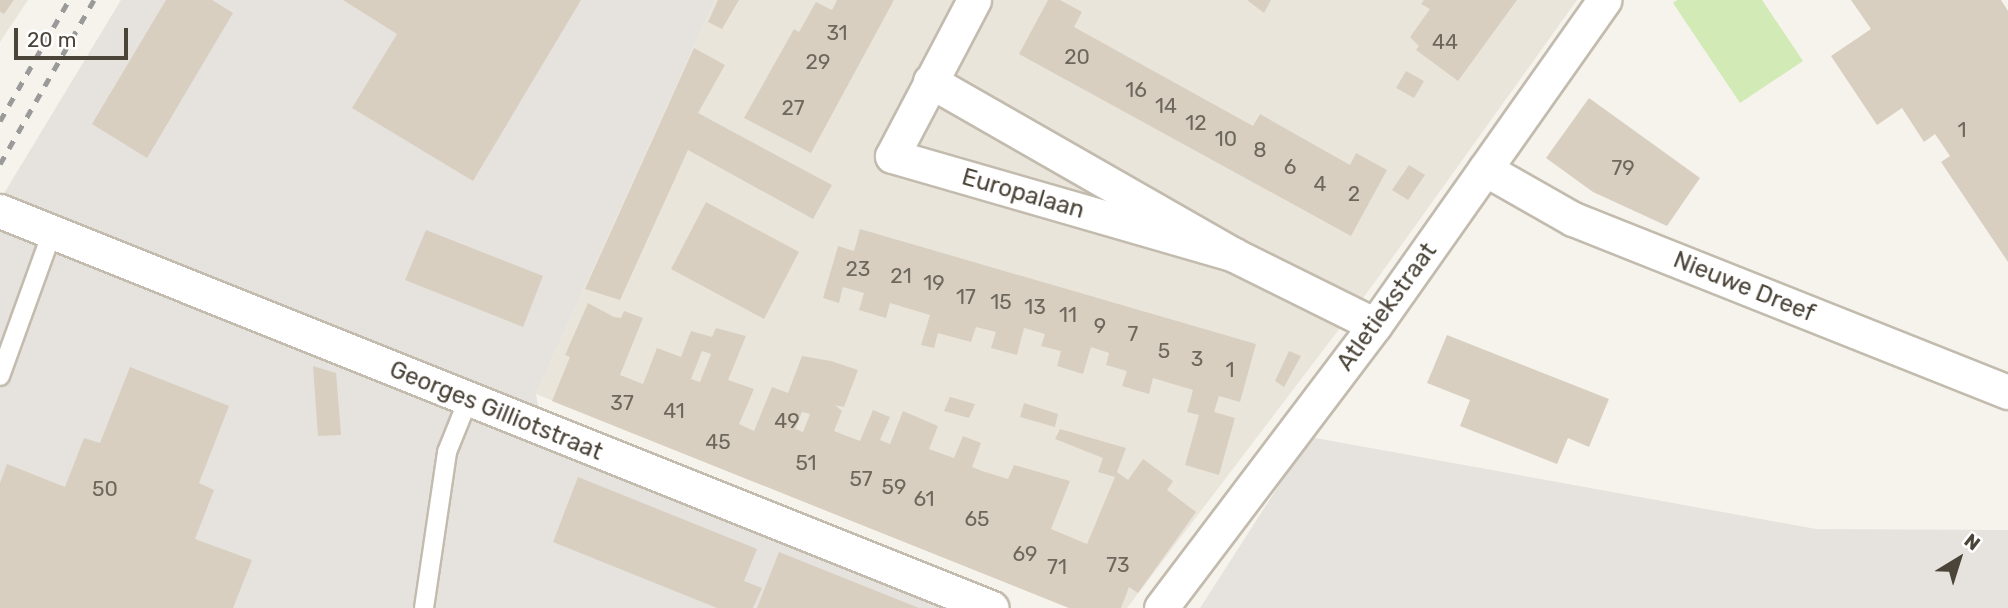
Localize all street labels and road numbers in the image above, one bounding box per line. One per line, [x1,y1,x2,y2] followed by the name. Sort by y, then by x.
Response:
[958,163,1088,225] street label: Europalaan
[1331,237,1443,377] street label: Atletiekstraat
[1669,246,1819,328] street label: Nieuwe Dreef
[385,355,607,467] street label: Georges Gilliotstraat

